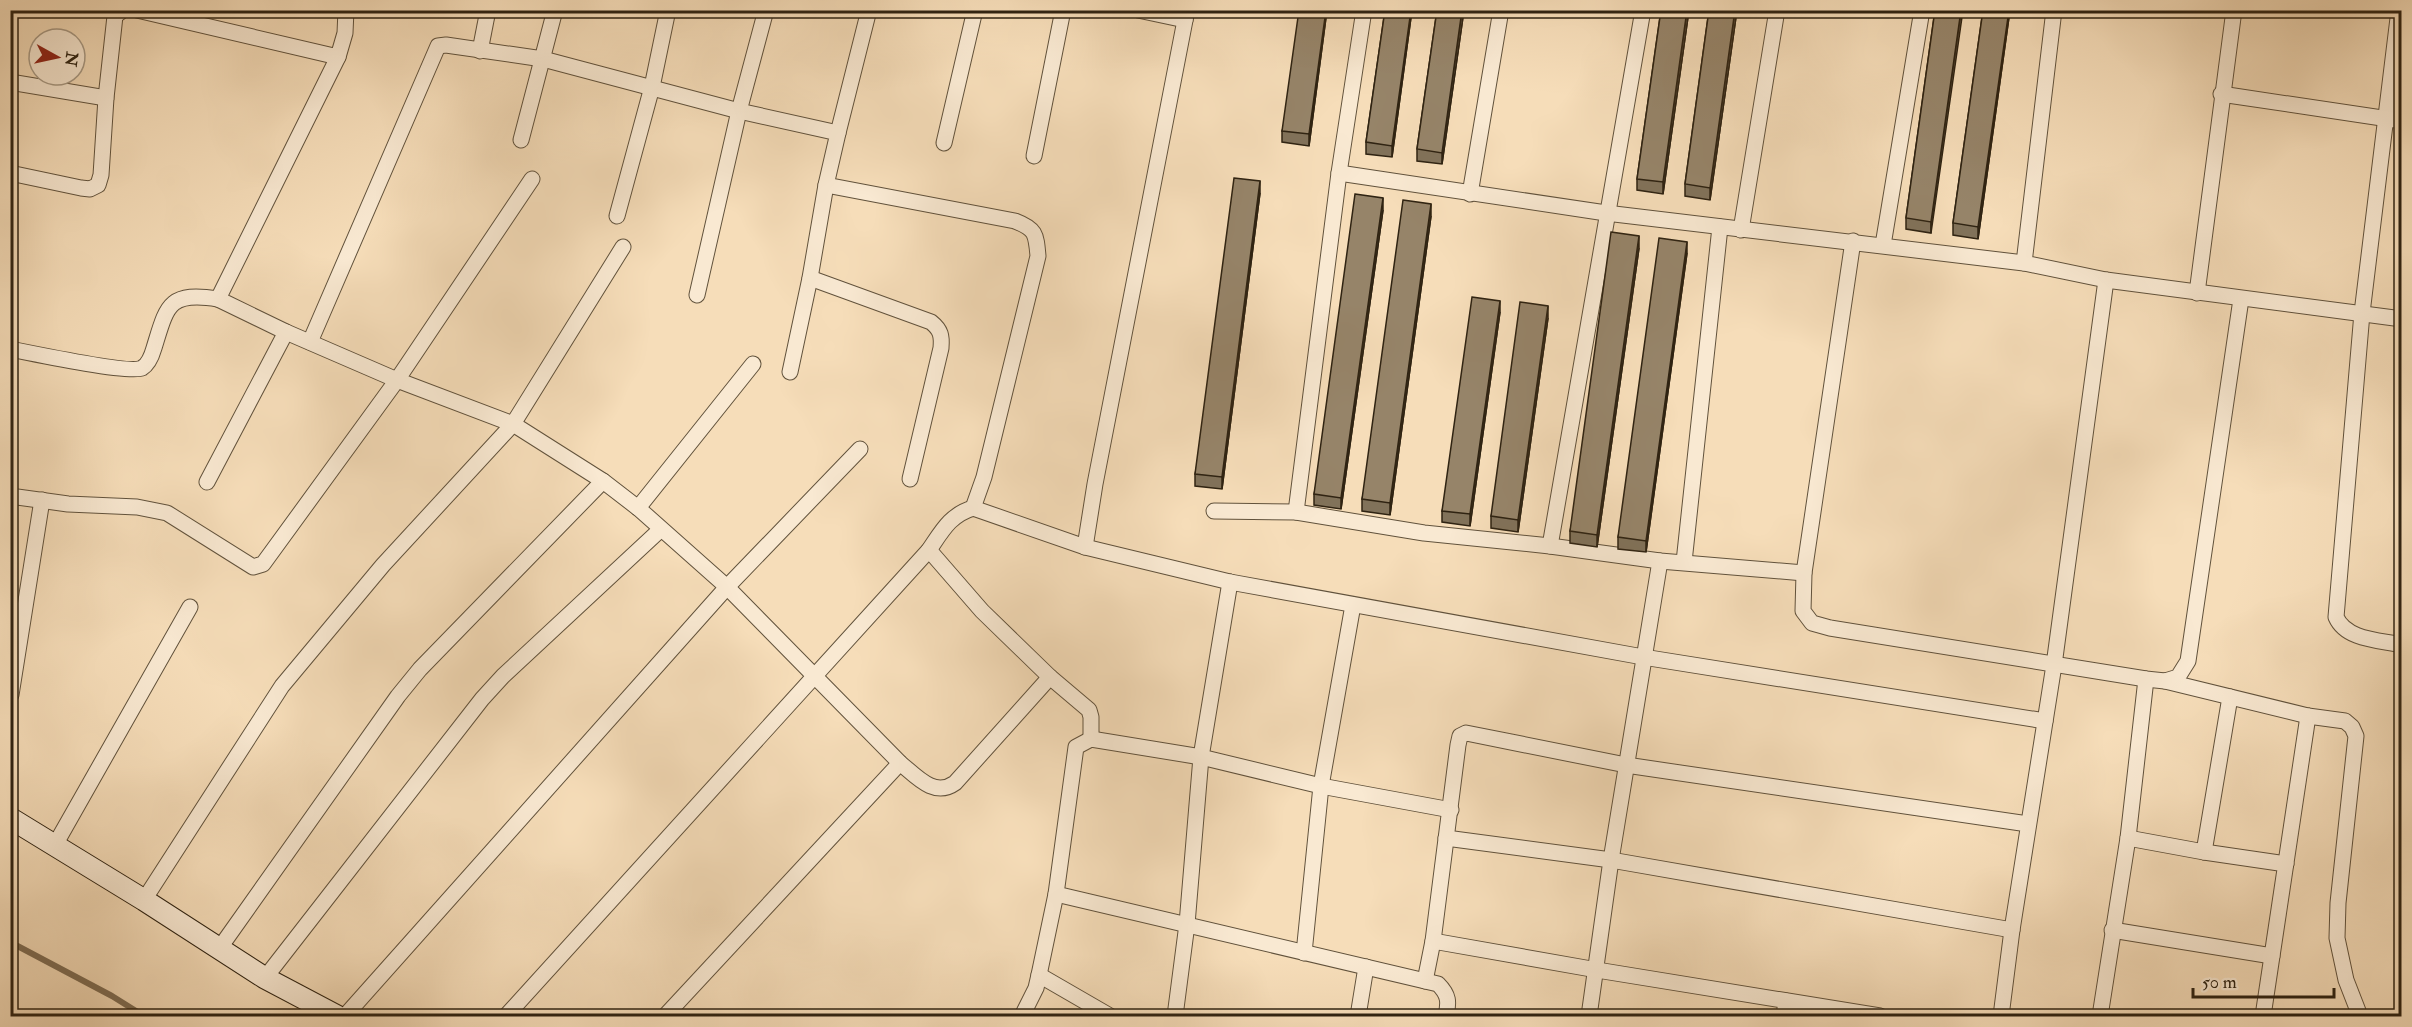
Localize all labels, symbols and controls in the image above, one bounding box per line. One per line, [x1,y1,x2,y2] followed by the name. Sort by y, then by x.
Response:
[27,27,87,87] north arrow
[60,49,82,68] text: N
[2193,961,2334,999] scale bar
[2202,971,2237,994] text: 50 m

